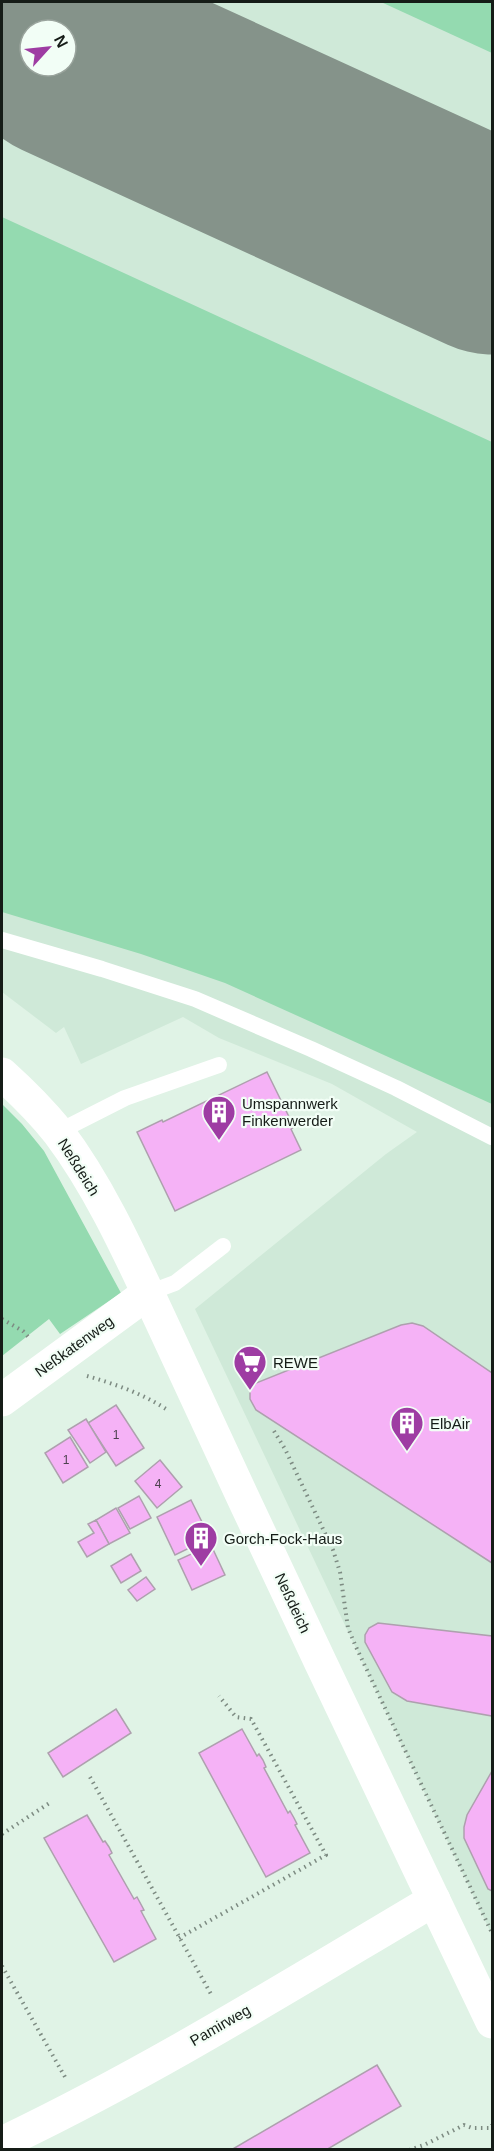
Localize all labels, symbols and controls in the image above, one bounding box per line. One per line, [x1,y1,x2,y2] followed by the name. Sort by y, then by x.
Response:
[18,18,78,78] north arrow
[51,32,71,50] text: N
[201,1094,237,1141] building icon: Umspannwerk Finkenwerder
[242,1095,338,1129] place label: Umspannwerk Finkenwerder
[55,1135,103,1199] street label: Neßdeich
[32,1312,116,1380] street label: Neßkatenweg
[232,1344,268,1391] supermarket icon: REWE
[273,1354,318,1371] place label: REWE
[389,1405,425,1452] building icon: ElbAir
[430,1415,470,1432] place label: ElbAir
[113,1428,120,1442] house number: 1
[63,1453,70,1467] house number: 1
[155,1477,162,1491] house number: 4
[183,1520,219,1567] building icon: Gorch-Fock-Haus
[224,1530,342,1547] place label: Gorch-Fock-Haus
[272,1570,314,1636] street label: Neßdeich
[187,2001,253,2049] street label: Pamirweg

